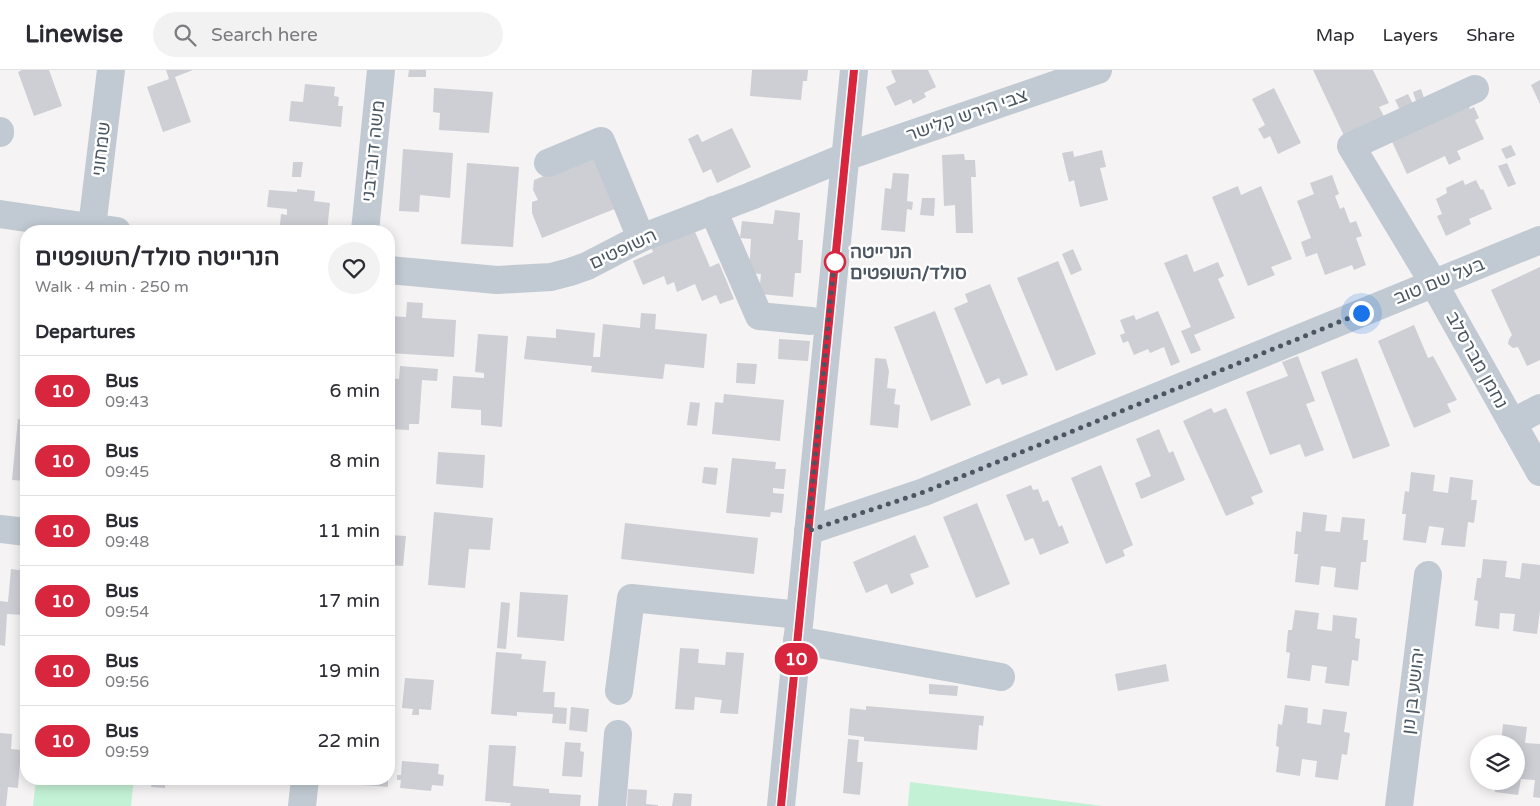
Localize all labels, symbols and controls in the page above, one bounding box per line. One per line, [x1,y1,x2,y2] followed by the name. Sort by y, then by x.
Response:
[153,12,503,57] search box
[25,20,123,49] text: Linewise
[171,21,199,49] icon: search
[211,24,318,46] text: Search here
[1316,24,1355,46] text: Map
[1383,24,1438,46] text: Layers
[1466,24,1515,46] text: Share
[903,84,1031,146] street label: צבי הירש קלישר
[357,99,389,203] street label: משה דובדבני
[87,121,115,177] street label: שמחוני
[586,224,660,274] street label: השופטים
[850,241,967,284] place label: הנרייטה סולד/השופטים
[328,242,380,294] button: heart
[35,243,280,272] text: הנרייטה סולד/השופטים
[824,251,846,273] marker: הנרייטה סולד/השופטים
[1390,253,1488,309] street label: בעל שם טוב
[35,277,189,297] text: Walk · 4 min · 250 m
[1349,301,1374,326] your location
[1441,308,1513,412] street label: נחמן מברסלב
[35,321,135,343] text: Departures
[105,370,139,392] text: Bus
[51,380,74,402] text: 10
[329,380,380,402] text: 6 min
[105,392,149,412] text: 09:43
[105,440,139,462] text: Bus
[51,450,74,472] text: 10
[329,450,380,472] text: 8 min
[105,462,149,482] text: 09:45
[105,510,139,532] text: Bus
[51,520,74,542] text: 10
[317,520,380,542] text: 11 min
[105,532,149,552] text: 09:48
[105,580,139,602] text: Bus
[51,590,74,612] text: 10
[317,590,380,612] text: 17 min
[105,602,149,622] text: 09:54
[774,643,818,675] line badge: 10
[1397,646,1429,736] street label: יהושע בן נון
[785,648,807,670] text: 10
[105,650,139,672] text: Bus
[51,660,74,682] text: 10
[317,660,380,682] text: 19 min
[105,672,149,692] text: 09:56
[105,720,139,742] text: Bus
[51,730,74,752] text: 10
[317,730,380,752] text: 22 min
[1470,735,1525,790] map controls
[1470,735,1525,790] button: layers
[105,742,149,762] text: 09:59

